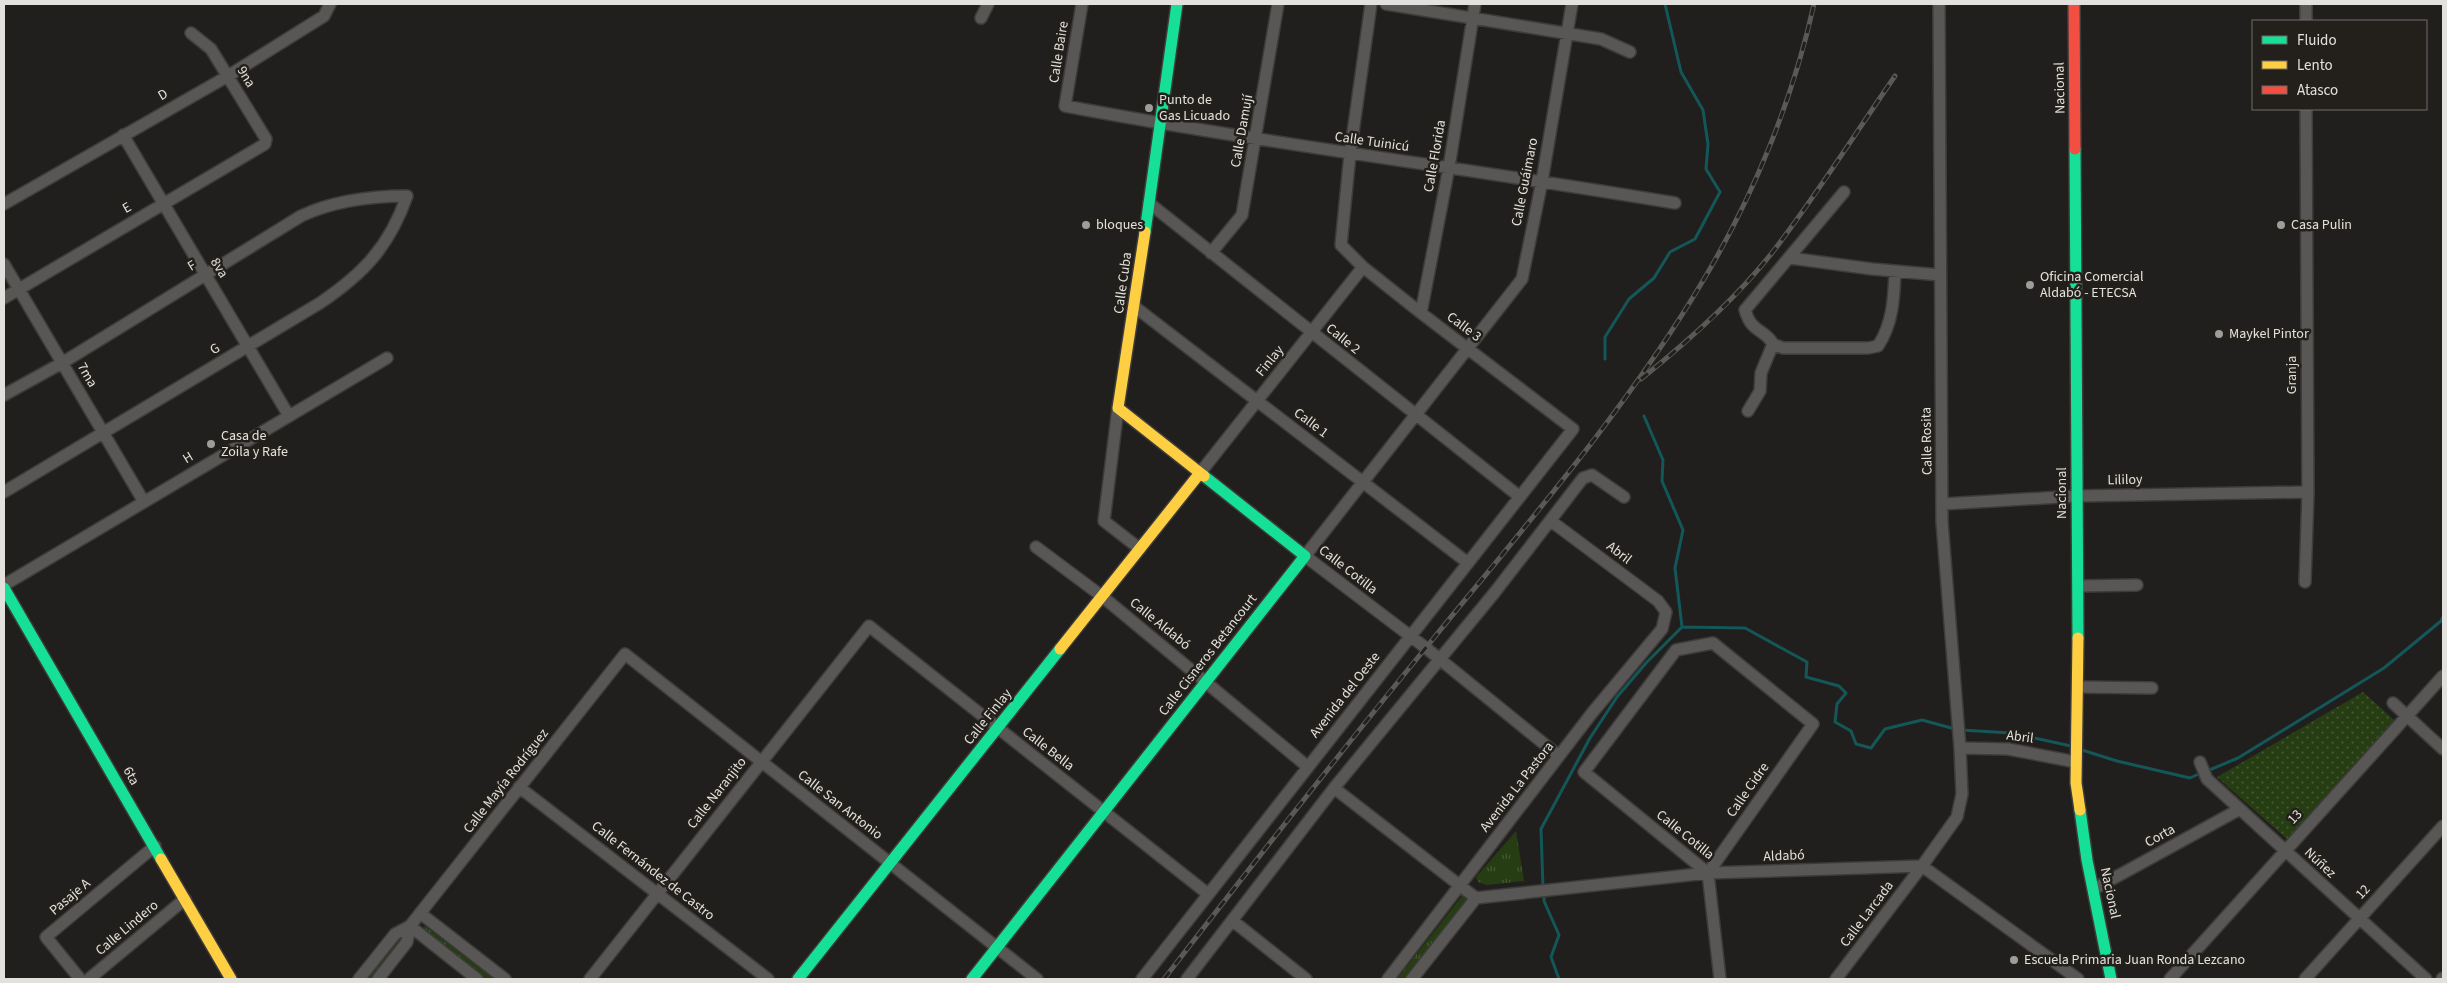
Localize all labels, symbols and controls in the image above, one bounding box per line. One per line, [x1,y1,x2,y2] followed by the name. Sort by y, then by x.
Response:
[1044,20,1074,84] street label: Calle Baire
[2252,20,2427,110] legend
[2297,30,2337,51] text: Fluido
[2297,55,2333,76] text: Lento
[2050,61,2070,114] street label: Nacional
[232,63,260,91] street label: 9na
[2297,80,2338,101] text: Atasco
[154,84,172,106] street label: D
[1159,90,1230,126] place label: Punto de Gas Licuado
[1226,92,1258,169] street label: Calle Damují
[1143,102,1155,114] marker: Punto de Gas Licuado
[1419,118,1451,194] street label: Calle Florida
[1333,127,1411,157] street label: Calle Tuinicú
[1507,136,1543,228] street label: Calle Guáimaro
[119,197,135,219] street label: E
[1096,215,1143,235] place label: bloques
[2291,215,2352,235] place label: Casa Pulin
[1080,219,1092,231] marker: bloques
[2275,219,2287,231] marker: Casa Pulin
[1109,251,1137,315] street label: Calle Cuba
[205,254,233,282] street label: 8va
[184,256,200,276] street label: F
[2040,267,2144,303] place label: Oficina Comercial Aldabó - ETECSA
[2024,279,2036,291] marker: Oficina Comercial Aldabó - ETECSA
[1442,307,1486,347] street label: Calle 3
[1322,319,1364,359] street label: Calle 2
[2229,324,2309,344] place label: Maykel Pintor
[2213,328,2225,340] marker: Maykel Pintor
[206,338,224,360] street label: G
[1251,341,1289,381] street label: Finlay
[2282,356,2302,394] street label: Granja
[72,359,102,391] street label: 7ma
[1289,403,1333,443] street label: Calle 1
[1916,407,1938,475] street label: Calle Rosita
[221,426,288,462] place label: Casa de Zoila y Rafe
[205,438,217,450] marker: Casa de Zoila y Rafe
[179,447,197,469] street label: H
[2052,467,2072,519] street label: Nacional
[2107,470,2143,490] street label: Lililoy
[1602,537,1636,569] street label: Abril
[1314,541,1382,599] street label: Calle Cotilla
[1154,590,1262,720] street label: Calle Cisneros Betancourt
[1125,593,1195,655] street label: Calle Aldabó
[1305,648,1385,742] street label: Avenida del Oeste
[959,684,1017,749] street label: Calle Finlay
[1018,722,1078,776] street label: Calle Bella
[459,724,553,838] street label: Calle Mayía Rodríguez
[2005,725,2035,749] street label: Abril
[1475,738,1559,836] street label: Avenida La Pastora
[683,753,751,833] street label: Calle Naranjito
[1722,758,1774,821] street label: Calle Cidre
[118,763,144,789] street label: 6ta
[793,765,887,845] street label: Calle San Antonio
[1652,805,1718,865] street label: Calle Cotilla
[2283,805,2307,829] street label: 13
[587,816,719,926] street label: Calle Fernández de Castro
[2141,820,2179,852] street label: Corta
[2300,843,2340,883] street label: Núñez
[1763,845,1805,867] street label: Aldabó
[2095,866,2125,921] street label: Nacional
[45,874,95,920] street label: Pasaje A
[1835,877,1899,951] street label: Calle Larcada
[2351,880,2375,904] street label: 12
[91,896,163,960] street label: Calle Lindero
[2024,950,2245,970] place label: Escuela Primaria Juan Ronda Lezcano
[2008,954,2020,966] marker: Escuela Primaria Juan Ronda Lezcano

